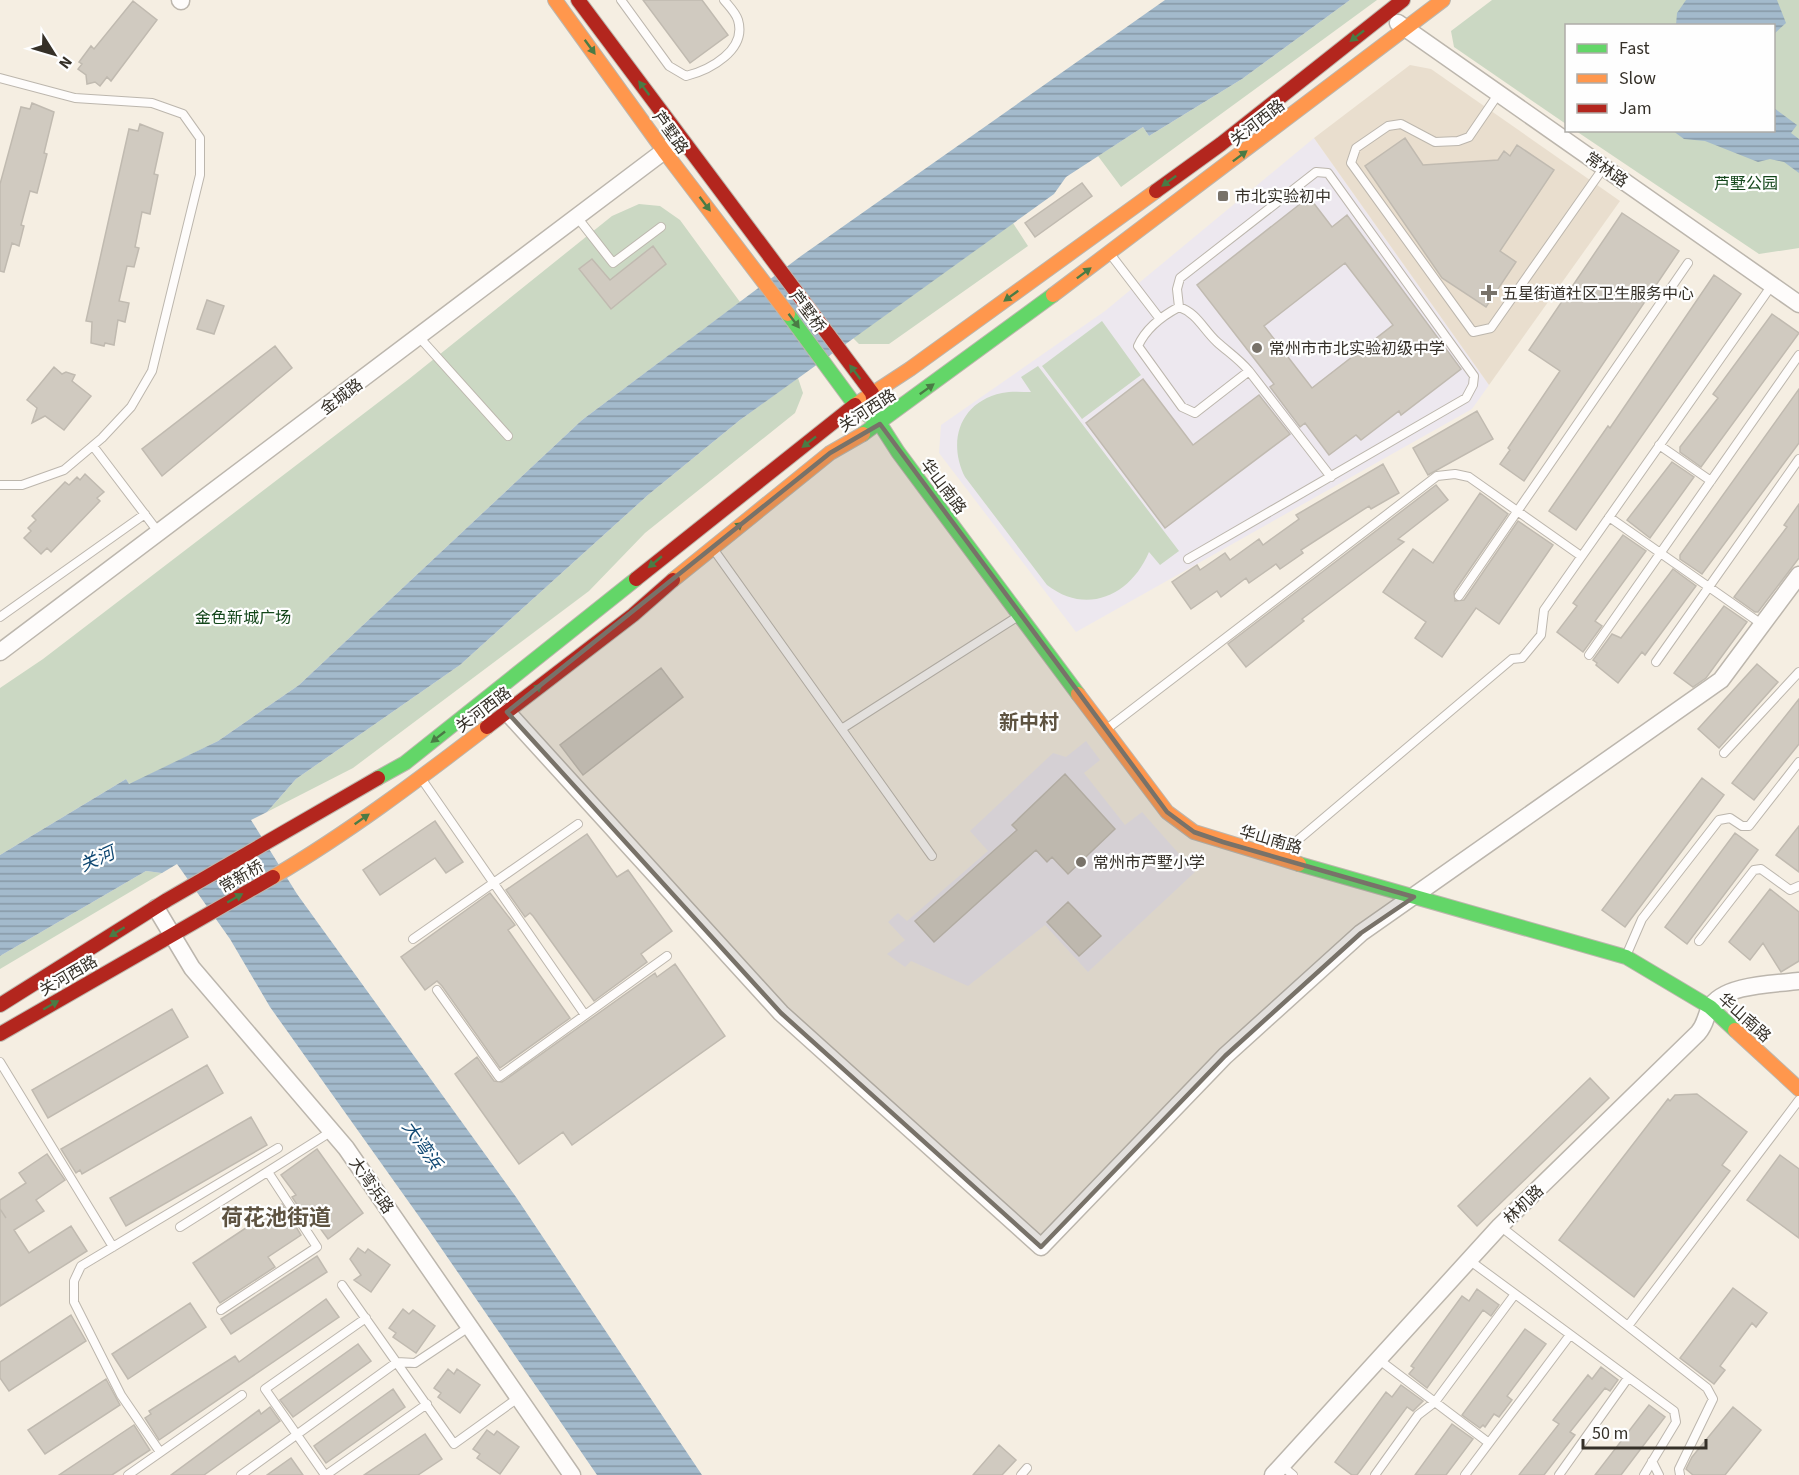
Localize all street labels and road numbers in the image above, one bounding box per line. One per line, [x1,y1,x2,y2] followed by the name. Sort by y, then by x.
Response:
[1226,94,1290,151] street label: 关河西路
[647,107,693,158] street label: 芦墅路
[1580,147,1632,193] street label: 常林路
[784,286,830,337] street label: 芦墅桥
[316,374,367,420] street label: 金城路
[835,384,900,437] street label: 关河西路
[915,454,971,519] street label: 华山南路
[451,682,516,738] street label: 关河西路
[1237,821,1305,859] street label: 华山南路
[215,855,268,898] street label: 常新桥
[35,950,102,1001] street label: 关河西路
[1713,988,1775,1047] street label: 华山南路
[344,1153,399,1218] street label: 大湾浜路
[1499,1180,1549,1229] street label: 林机路

